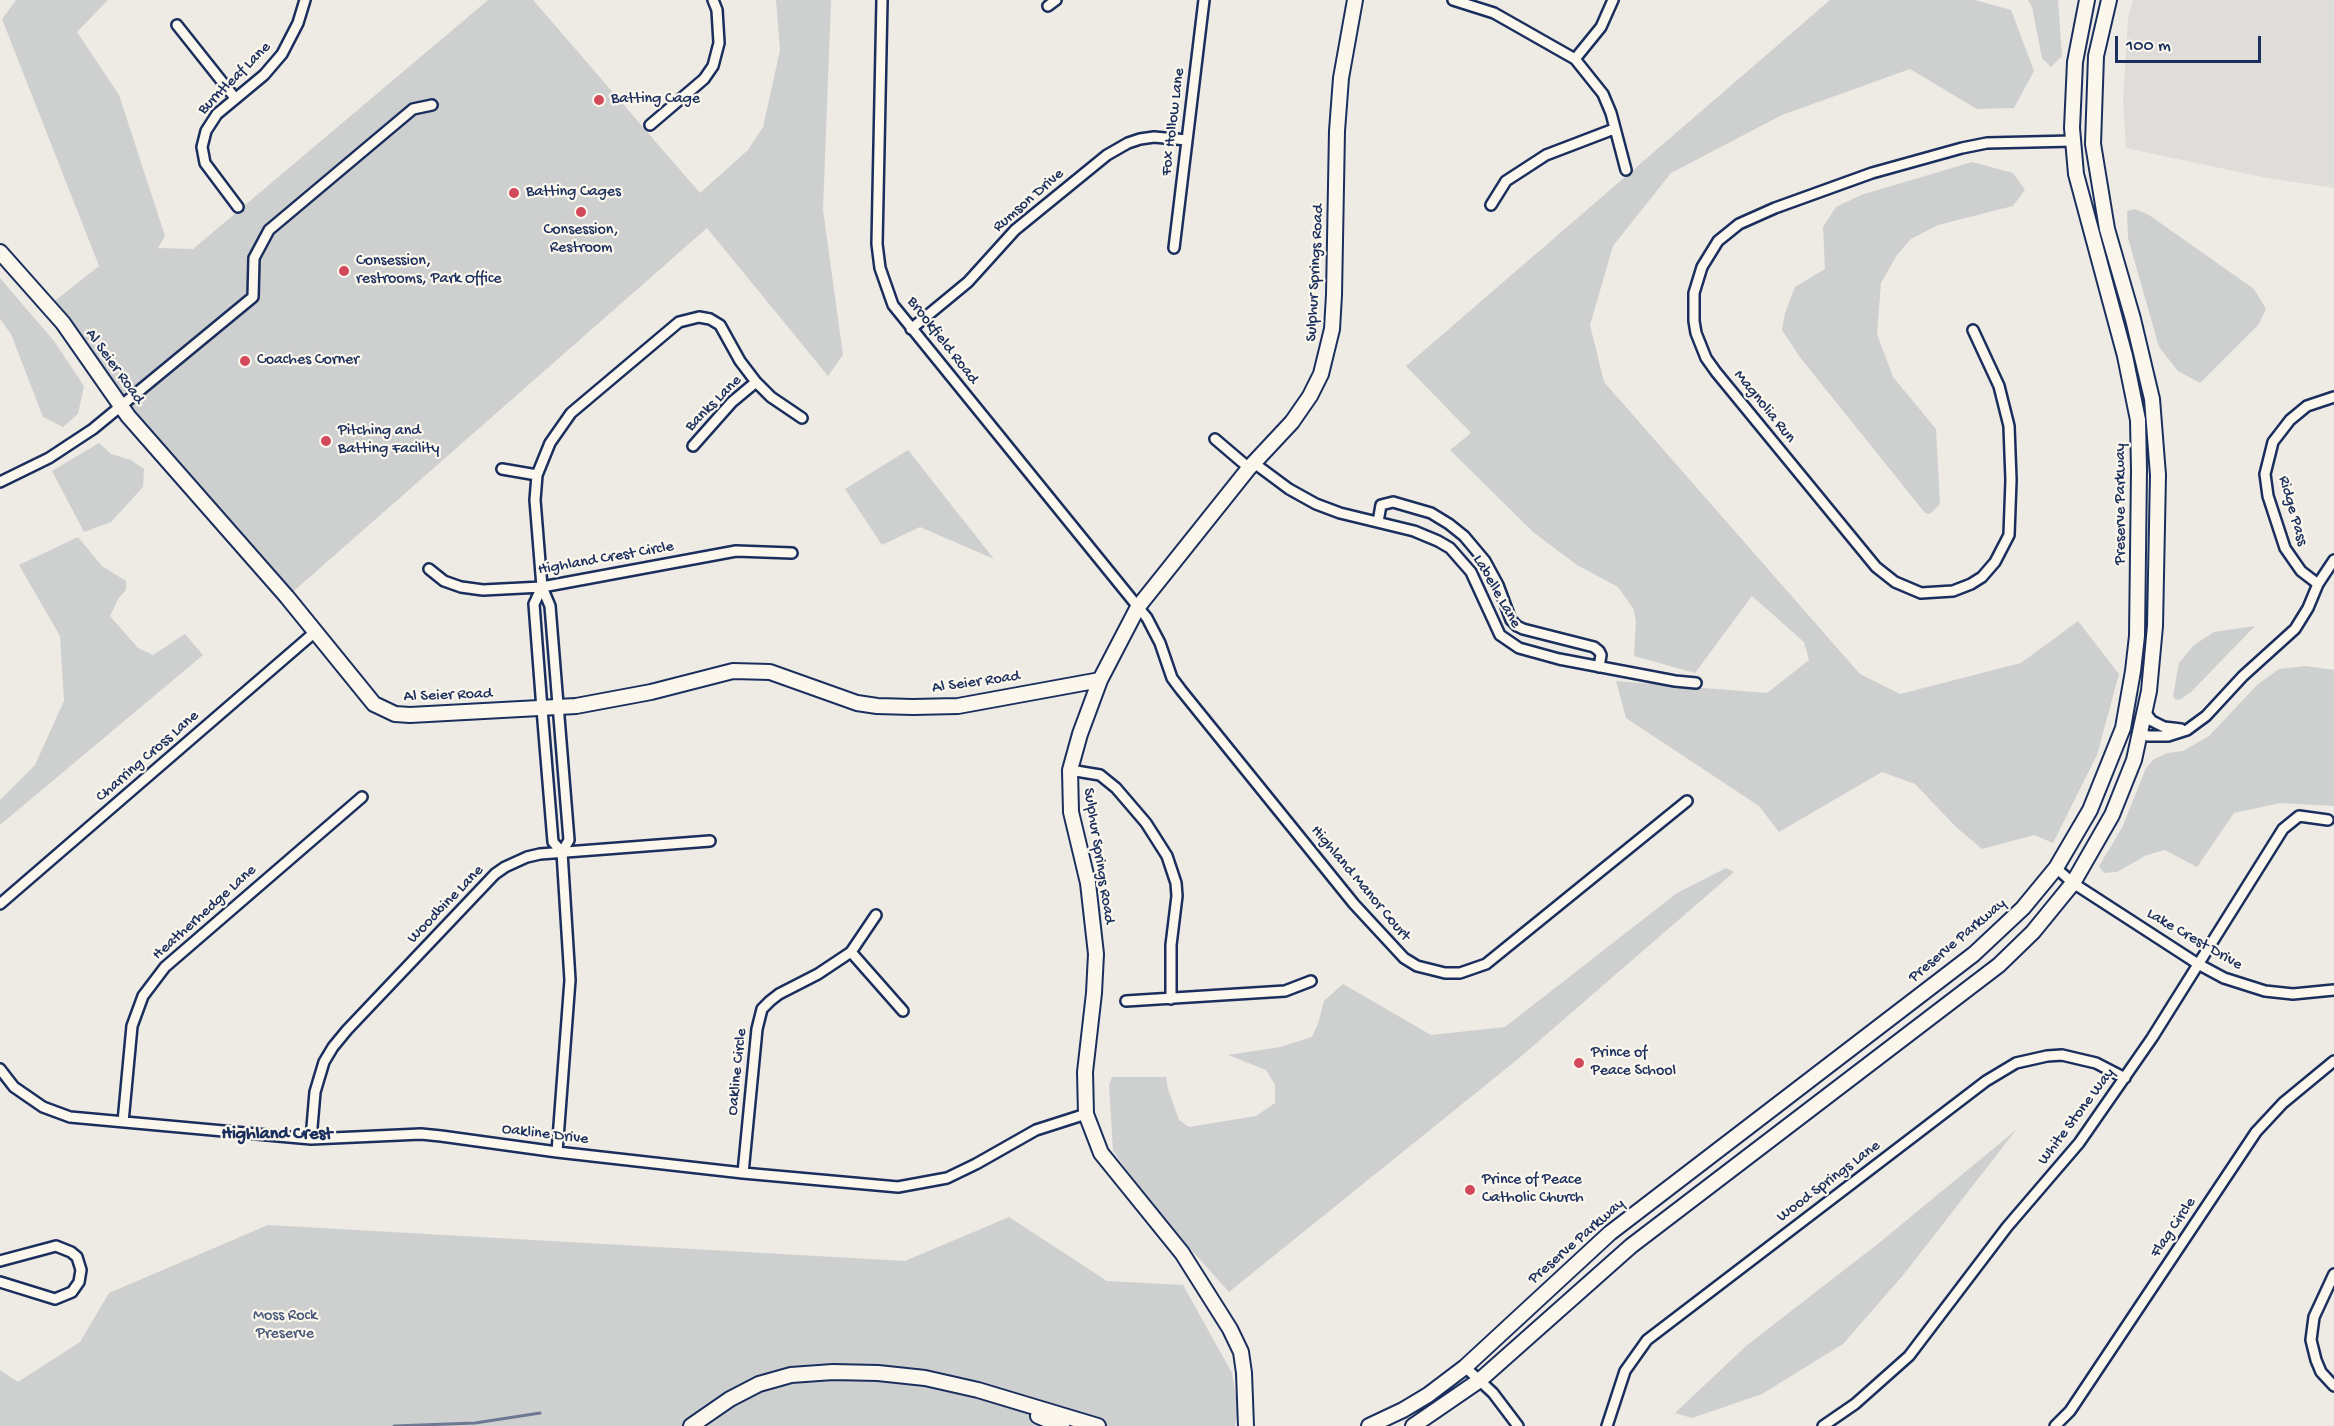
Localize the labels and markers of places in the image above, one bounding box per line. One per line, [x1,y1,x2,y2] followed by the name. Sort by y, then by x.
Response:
[611,90,700,110] place label: Batting Cage
[592,93,606,107] marker: Batting Cage
[526,183,621,203] place label: Batting Cages
[507,186,521,200] marker: Batting Cages
[574,205,588,219] marker: Consession, Restroom
[544,221,618,259] place label: Consession, Restroom
[356,252,502,290] place label: Consession, restrooms, Park Office
[337,264,351,278] marker: Consession, restrooms, Park Office
[257,351,359,371] place label: Coaches Corner
[238,354,252,368] marker: Coaches Corner
[338,422,439,460] place label: Pitching and Batting Facility
[319,434,333,448] marker: Pitching and Batting Facility
[1591,1044,1676,1082] place label: Prince of Peace School
[1572,1056,1586,1070] marker: Prince of Peace School
[1482,1171,1584,1209] place label: Prince of Peace Catholic Church
[1463,1183,1477,1197] marker: Prince of Peace Catholic Church

